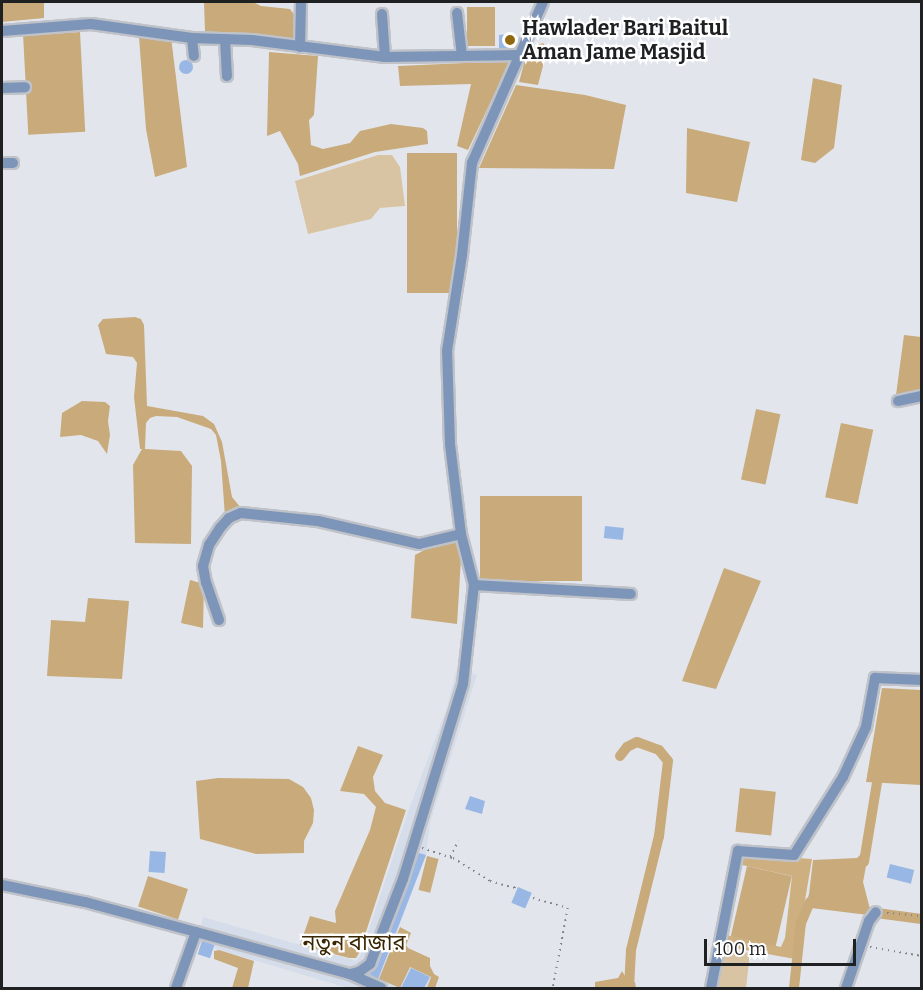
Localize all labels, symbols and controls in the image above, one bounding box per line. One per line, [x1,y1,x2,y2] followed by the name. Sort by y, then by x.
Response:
[522,15,728,65] place label: Hawlader Bari Baitul Aman Jame Masjid
[503,33,517,47] marker: Hawlader Bari Baitul Aman Jame Masjid
[707,927,858,965] scale bar
[302,930,406,956] district label: নতুন বাজার
[715,938,766,960] text: 100 m

